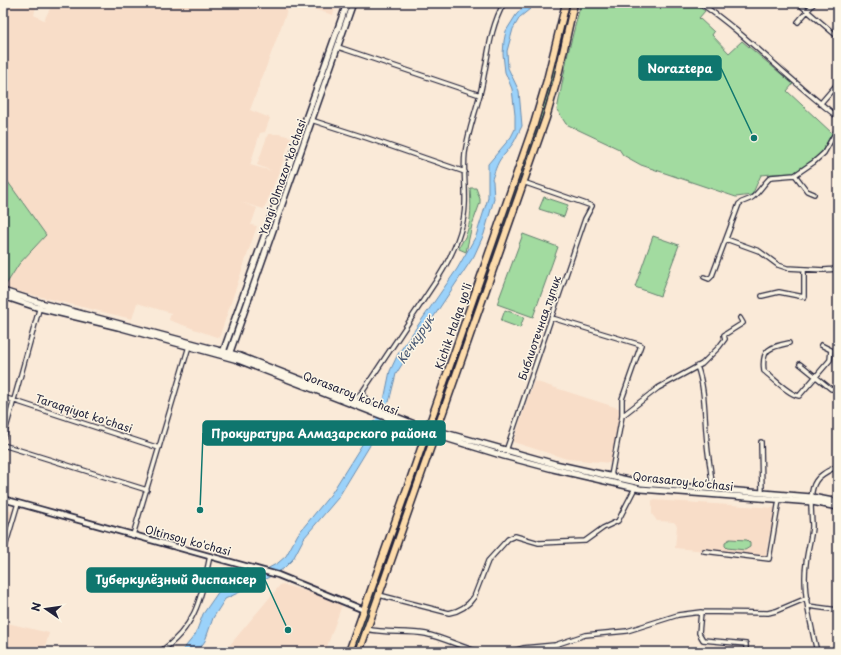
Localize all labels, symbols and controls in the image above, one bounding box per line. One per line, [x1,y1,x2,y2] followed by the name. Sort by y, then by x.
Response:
[639,56,721,80] callout: Noraztepa
[647,59,713,77] text: Noraztepa
[254,117,310,237] street label: Yangi Olmazor ko'chasi
[513,273,565,383] street label: Библиотечная тупик
[430,280,476,372] street label: Kichik Halqa yo'li
[392,310,438,367] water label: Кечкурук
[301,367,401,419] street label: Qorasaroy ko'chasi
[33,389,135,437] street label: Taraqqiyot ko'chasi
[203,421,445,445] callout: Прокуратура Алмазарского района
[211,424,437,442] text: Прокуратура Алмазарского района
[632,467,734,495] street label: Qorasaroy ko'chasi
[143,520,233,560] street label: Oltinsoy ko'chasi
[87,568,265,592] callout: Туберкулёзный диспансер
[95,570,257,588] text: Туберкулёзный диспансер
[26,589,66,629] north arrow
[27,600,45,613] text: N

